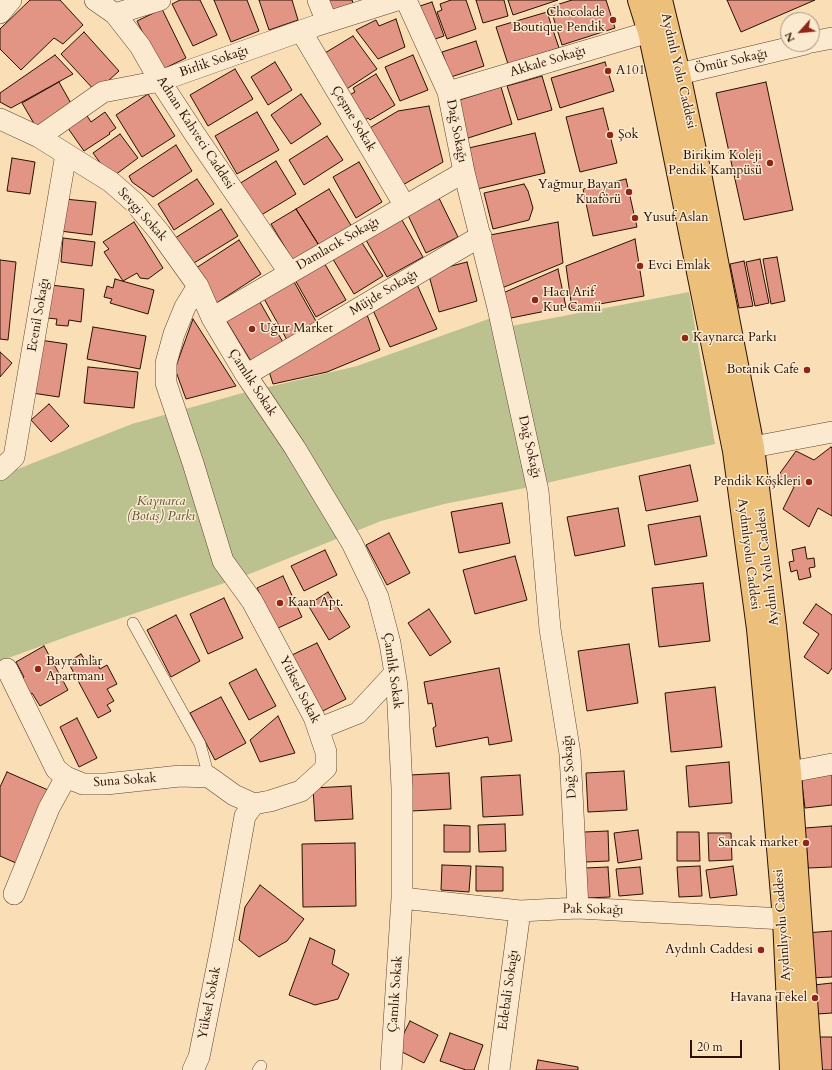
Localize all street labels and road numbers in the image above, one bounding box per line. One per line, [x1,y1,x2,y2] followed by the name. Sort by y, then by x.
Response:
[657,12,699,130] street label: Aydınlı Yolu Caddesi
[178,43,250,81] street label: Birlik Sokağı
[508,43,588,81] street label: Akkale Sokağı
[693,46,769,78] street label: Ömür Sokağı
[153,74,237,192] street label: Adnan Kahveci Caddesi
[327,83,379,155] street label: Çeşme Sokak
[442,98,470,164] street label: Dağ Sokağı
[114,185,170,245] street label: Sevgi Sokak
[294,214,382,274] street label: Damlacık Sokağı
[347,267,421,319] street label: Müjde Sokağı
[25,277,53,353] street label: Ecenil Sokağı
[224,346,280,420] street label: Çamlık Sokak
[514,414,544,480] street label: Dağ Sokağı
[733,497,763,611] street label: Aydınlıyolu Caddesi
[753,507,783,627] street label: Aydınlı Yolu Caddesi
[379,632,405,710] street label: Çamlık Sokak
[275,654,323,726] street label: Yüksel Sokak
[559,734,581,800] street label: Dağ Sokağı
[93,771,157,791] street label: Suna Sokak
[771,869,795,981] street label: Aydınlıyolu Caddesi
[562,902,624,918] street label: Pak Sokağı
[496,949,522,1031] street label: Edebali Sokağı
[386,955,406,1033] street label: Çamlık Sokak
[195,965,225,1041] street label: Yüksel Sokak

